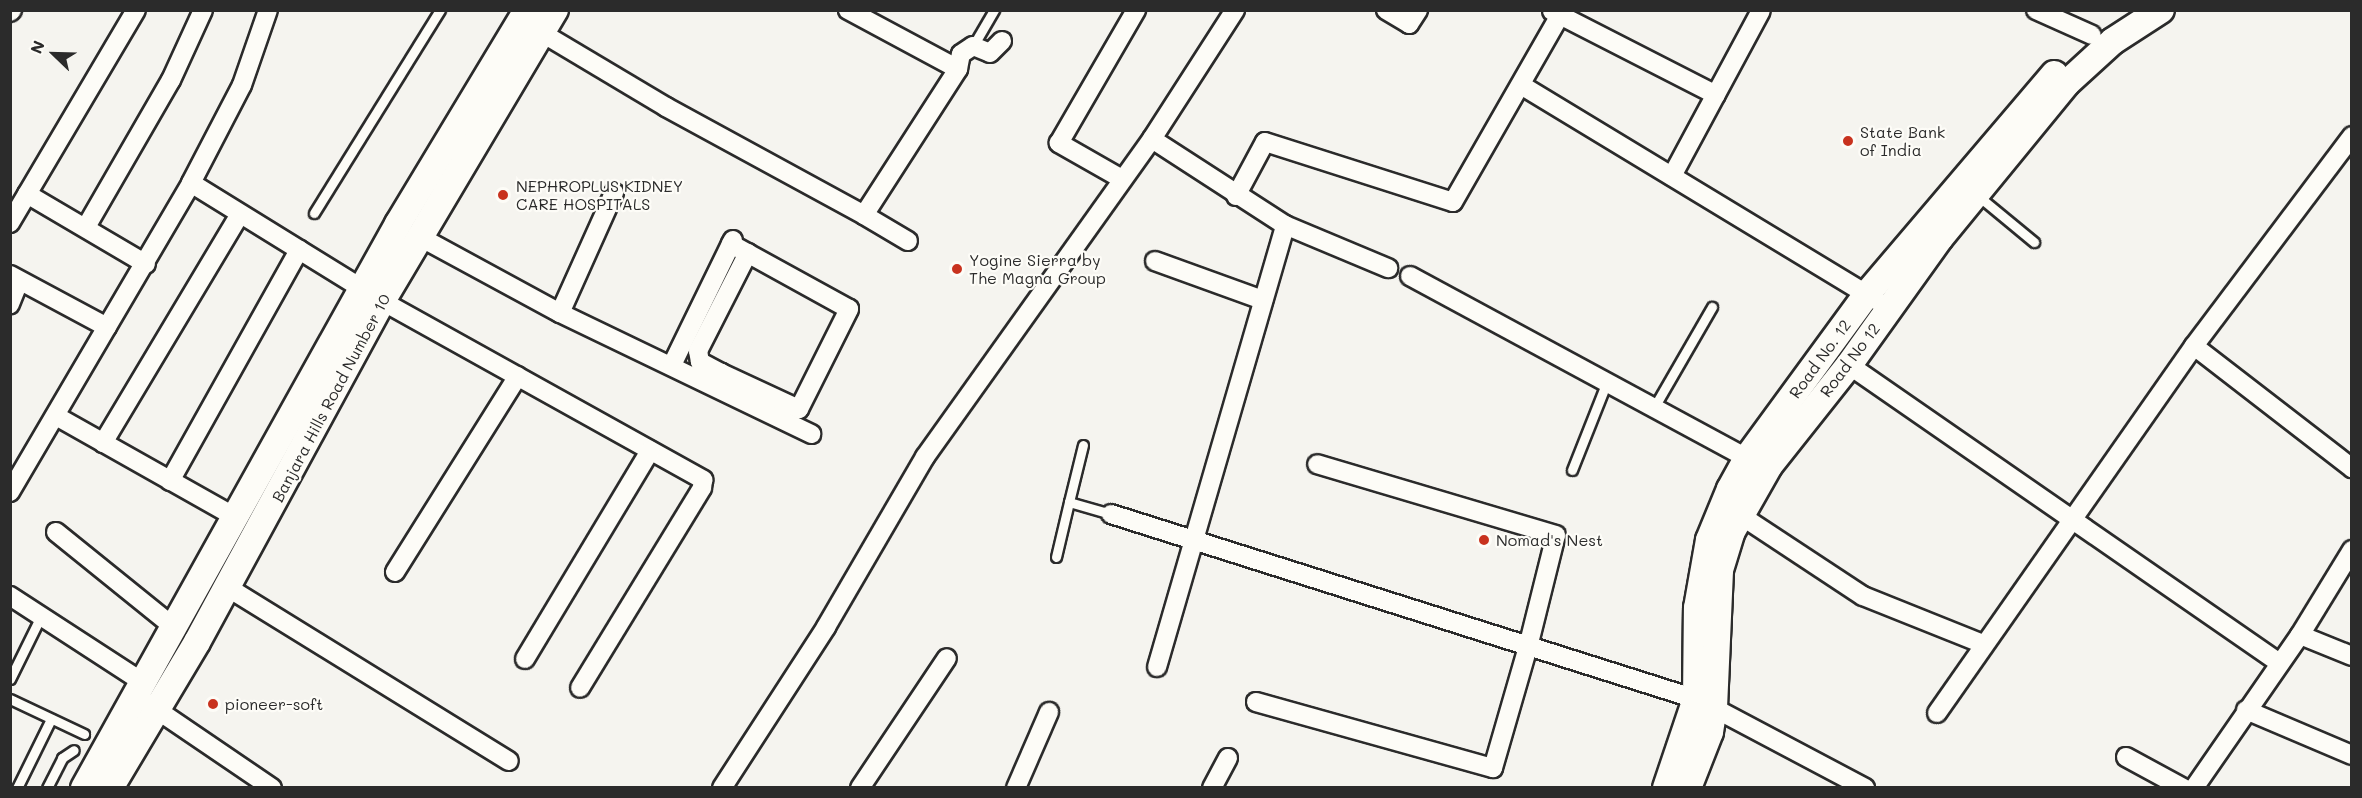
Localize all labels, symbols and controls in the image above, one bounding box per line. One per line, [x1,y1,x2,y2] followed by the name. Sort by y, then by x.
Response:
[24,24,84,84] north arrow
[25,37,49,56] text: N
[1860,122,1945,160] place label: State Bank of India
[1841,134,1855,148] marker: State Bank of India
[516,176,683,214] place label: NEPHROPLUS KIDNEY CARE HOSPITALS
[494,186,512,204] marker: NEPHROPLUS KIDNEY CARE HOSPITALS
[969,250,1106,288] place label: Yogine Sierra by The Magna Group
[950,262,964,276] marker: Yogine Sierra by The Magna Group
[268,291,394,505] street label: Banjara Hills Road Number 10
[1785,316,1855,402] street label: Road No. 12
[1816,319,1884,401] street label: Road No 12
[1496,530,1603,550] place label: Nomad's Nest
[1477,533,1491,547] marker: Nomad's Nest
[225,694,323,714] place label: pioneer-soft
[206,697,220,711] marker: pioneer-soft

